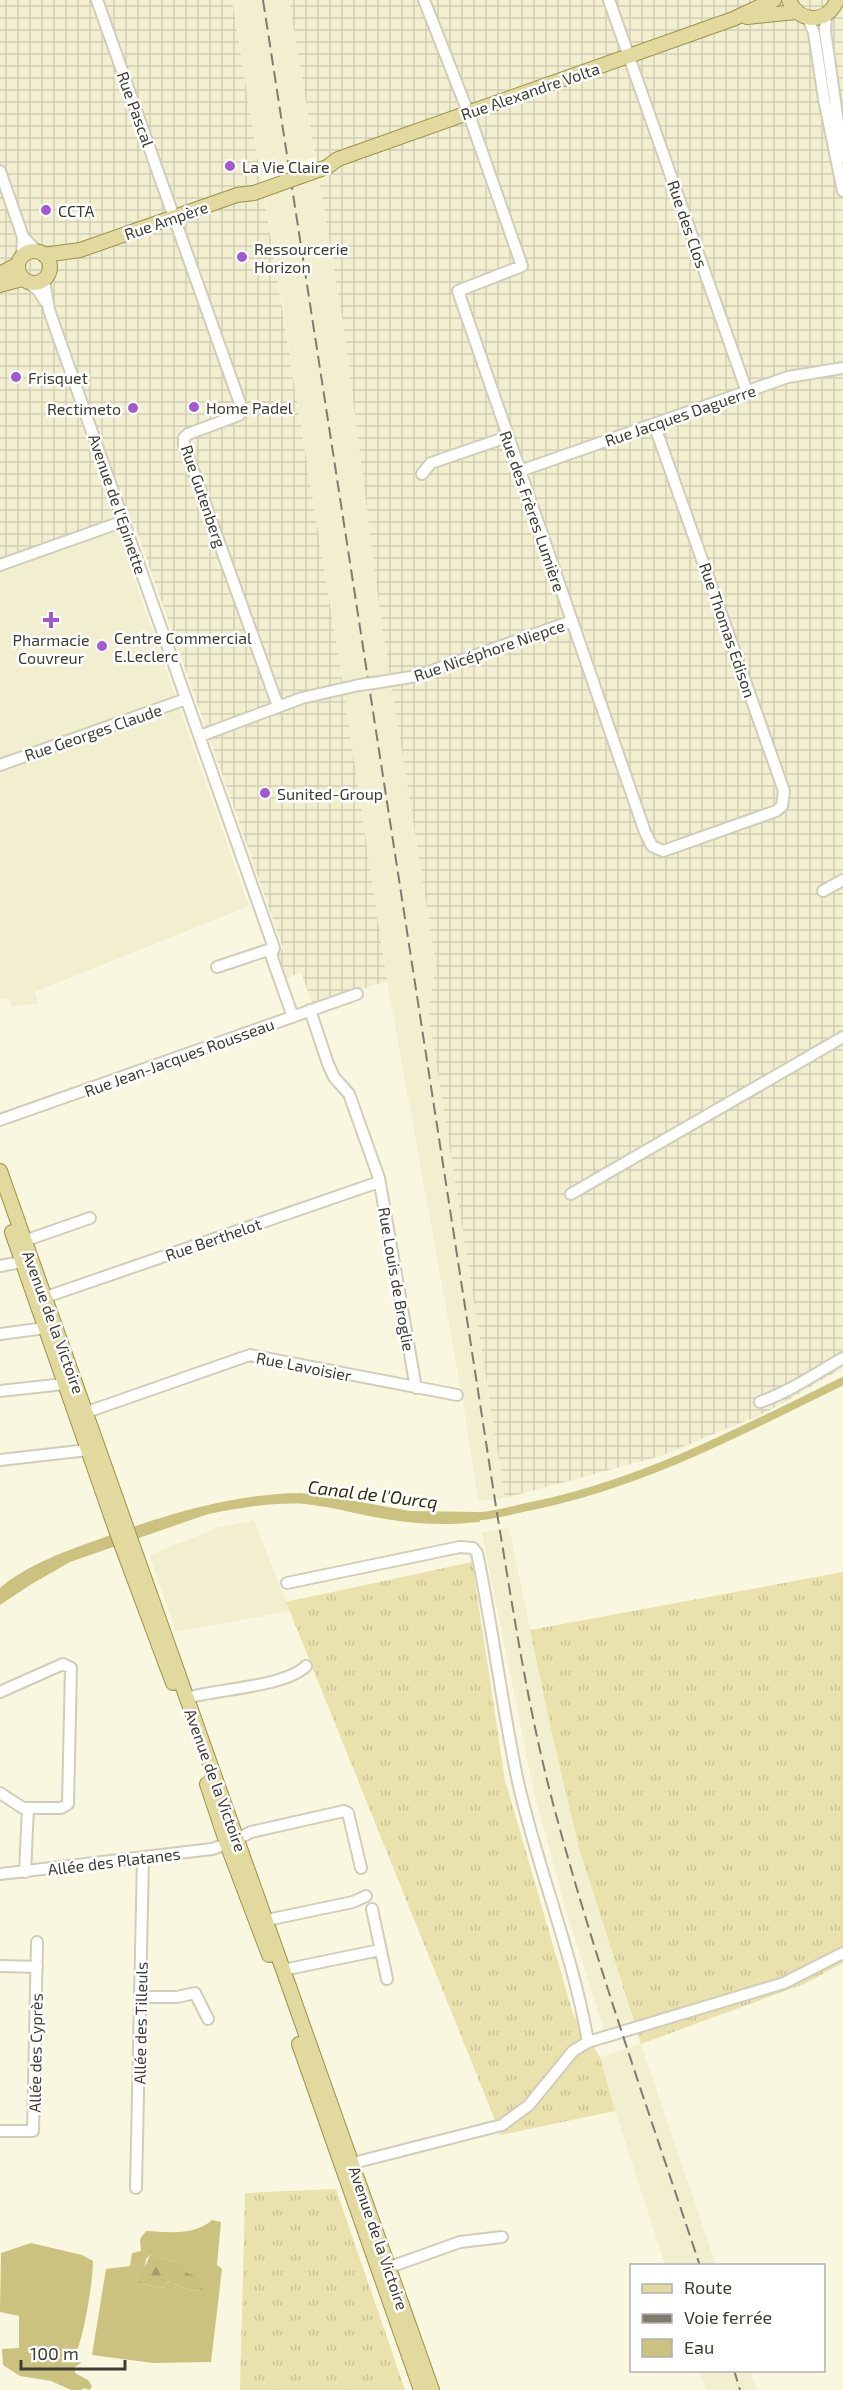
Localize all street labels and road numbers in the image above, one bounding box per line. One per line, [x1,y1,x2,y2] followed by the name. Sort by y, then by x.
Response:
[458,58,602,124] street label: Rue Alexandre Volta
[114,69,158,150] street label: Rue Pascal
[664,178,712,270] street label: Rue des Clos
[122,197,210,243] street label: Rue Ampère
[602,380,758,450] street label: Rue Jacques Daguerre
[497,428,569,594] street label: Rue des Frères Lumière
[85,431,151,577] street label: Avenue de l'Epinette
[178,442,230,550] street label: Rue Gutenberg
[696,560,760,700] street label: Rue Thomas Edison
[411,615,567,685] street label: Rue Nicéphore Niepce
[22,700,164,764] street label: Rue Georges Claude
[81,1014,277,1100] street label: Rue Jean-Jacques Rousseau
[375,1205,419,1353] street label: Rue Louis de Broglie
[163,1214,263,1264] street label: Rue Berthelot
[19,1248,89,1396] street label: Avenue de la Victoire
[255,1347,354,1385] street label: Rue Lavoisier
[181,1706,251,1854] street label: Avenue de la Victoire
[47,1843,181,1879] street label: Allée des Platanes
[129,1962,151,2084] street label: Allée des Tilleuls
[24,1993,46,2113] street label: Allée des Cyprès
[345,2164,413,2312] street label: Avenue de la Victoire

